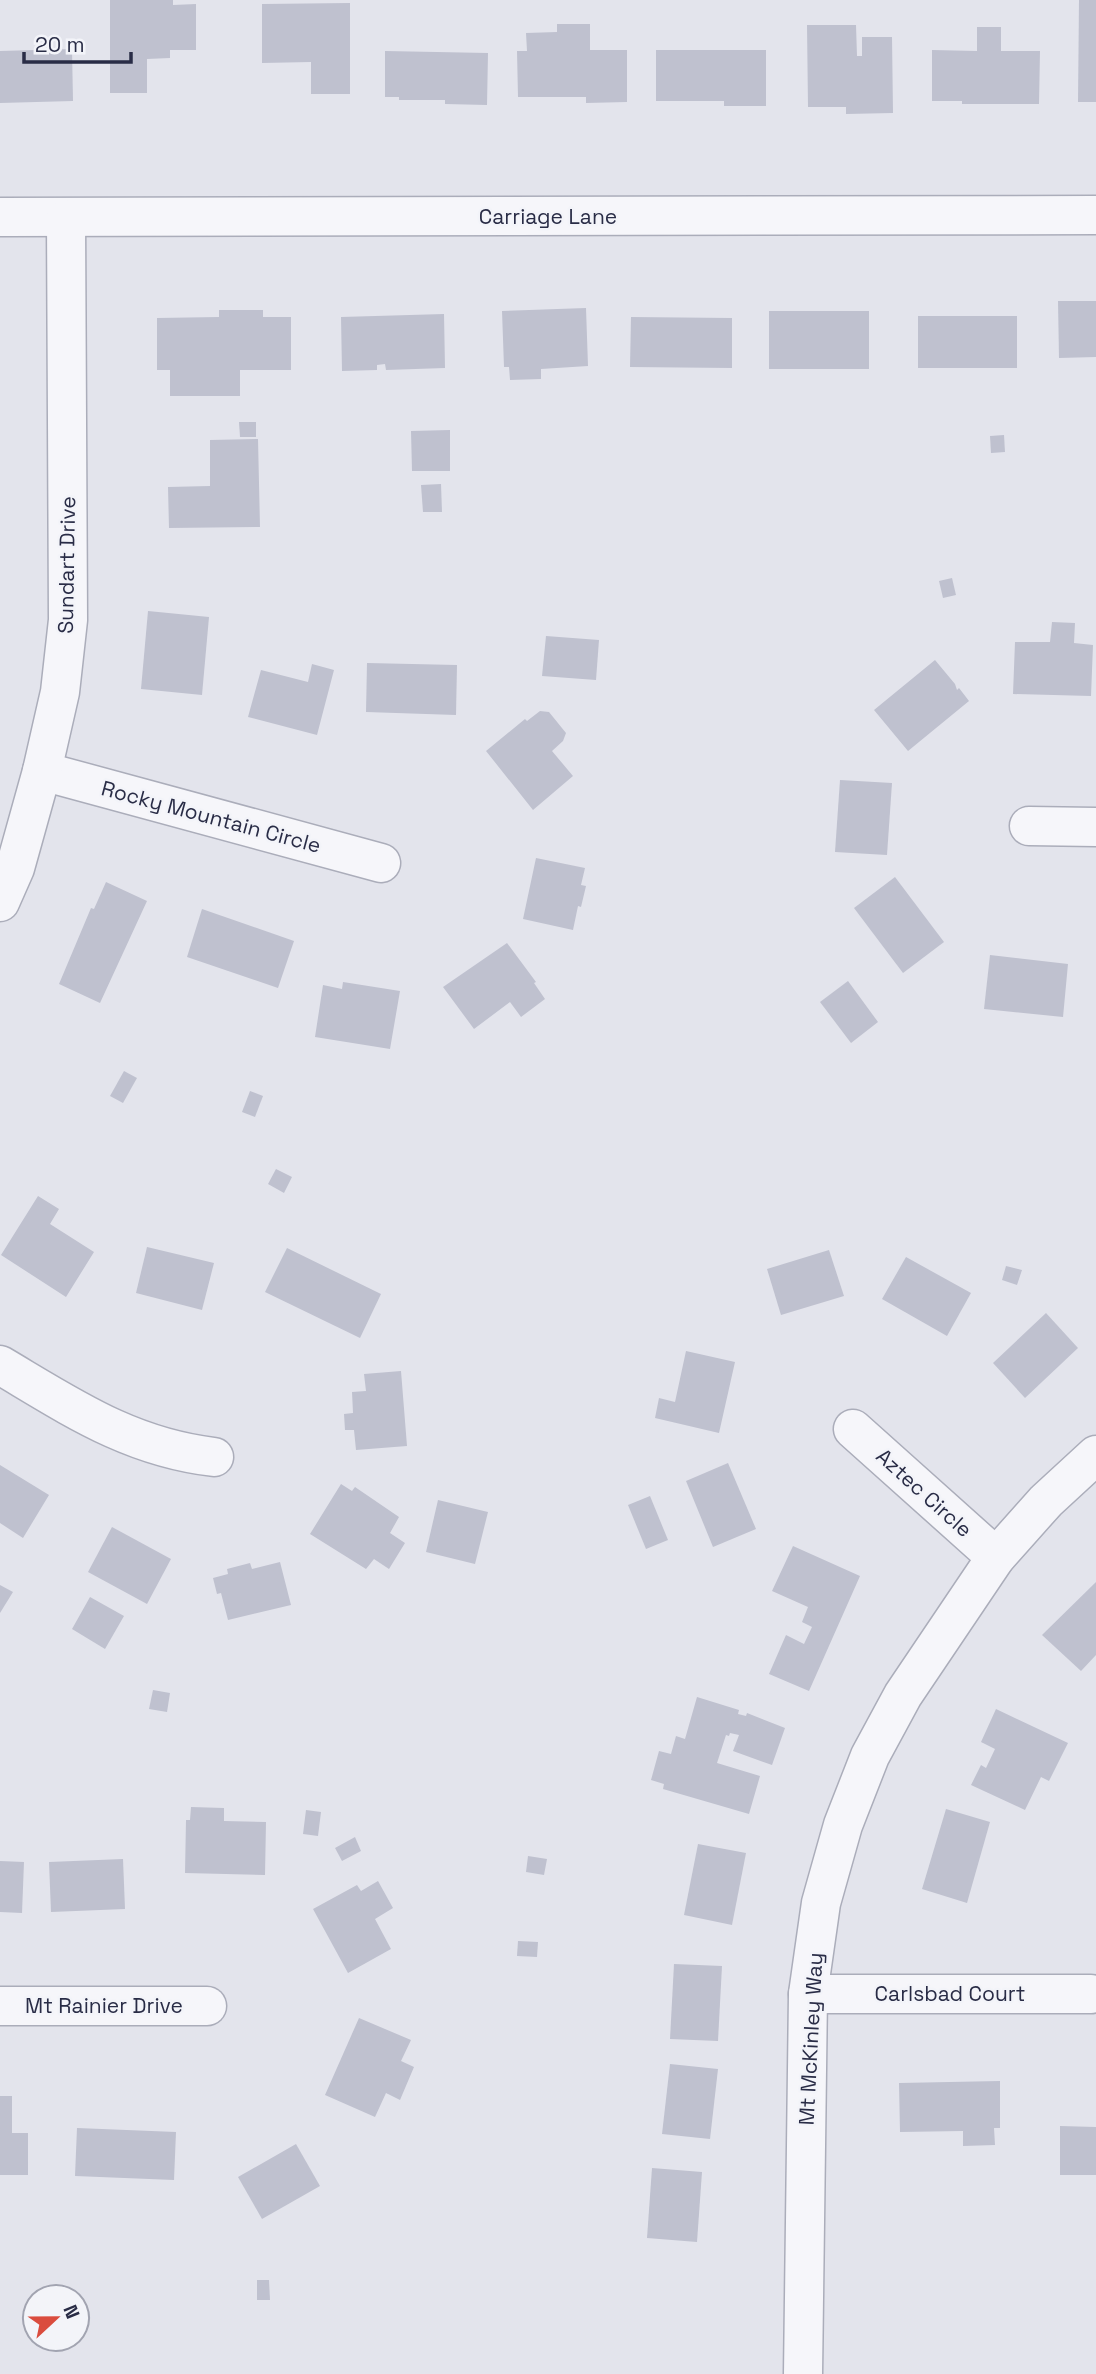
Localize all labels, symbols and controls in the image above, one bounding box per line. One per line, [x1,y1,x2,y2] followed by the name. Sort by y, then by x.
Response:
[24,21,131,65] scale bar
[35,31,85,58] text: 20 m
[479,203,617,230] street label: Carriage Lane
[52,496,81,634] street label: Sundart Drive
[98,774,324,859] street label: Rocky Mountain Circle
[871,1442,978,1543] street label: Aztec Circle
[792,1952,829,2126] street label: Mt McKinley Way
[875,1980,1025,2007] street label: Carlsbad Court
[25,1992,183,2019] street label: Mt Rainier Drive
[21,2283,91,2353] north arrow
[57,2301,85,2322] text: N

